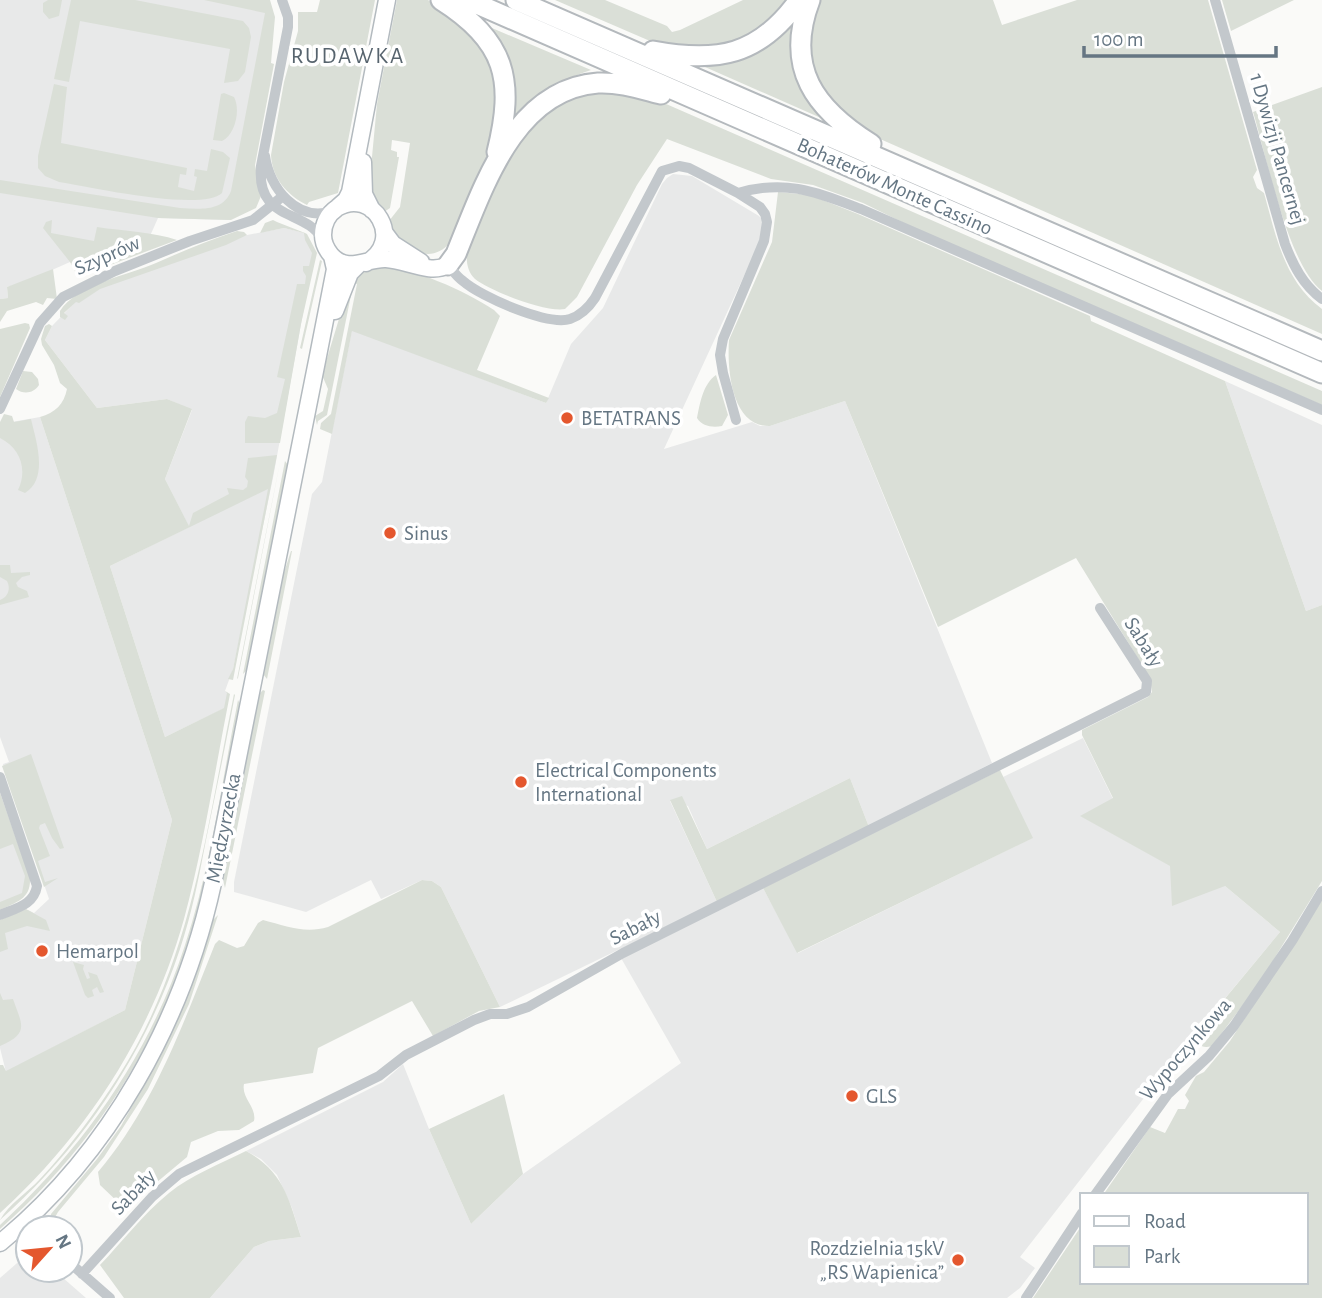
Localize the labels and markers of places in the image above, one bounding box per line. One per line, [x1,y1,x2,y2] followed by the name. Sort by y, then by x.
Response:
[581,408,681,429] place label: BETATRANS
[559,410,575,426] marker: BETATRANS
[404,523,448,544] place label: Sinus
[382,525,398,541] marker: Sinus
[535,760,717,805] place label: Electrical Components International
[513,774,529,790] marker: Electrical Components International
[56,941,139,962] place label: Hemarpol
[34,943,50,959] marker: Hemarpol
[866,1086,897,1107] place label: GLS
[844,1088,860,1104] marker: GLS
[809,1238,944,1283] place label: Rozdzielnia 15kV „RS Wapienica”
[950,1252,966,1268] marker: Rozdzielnia 15kV „RS Wapienica”

